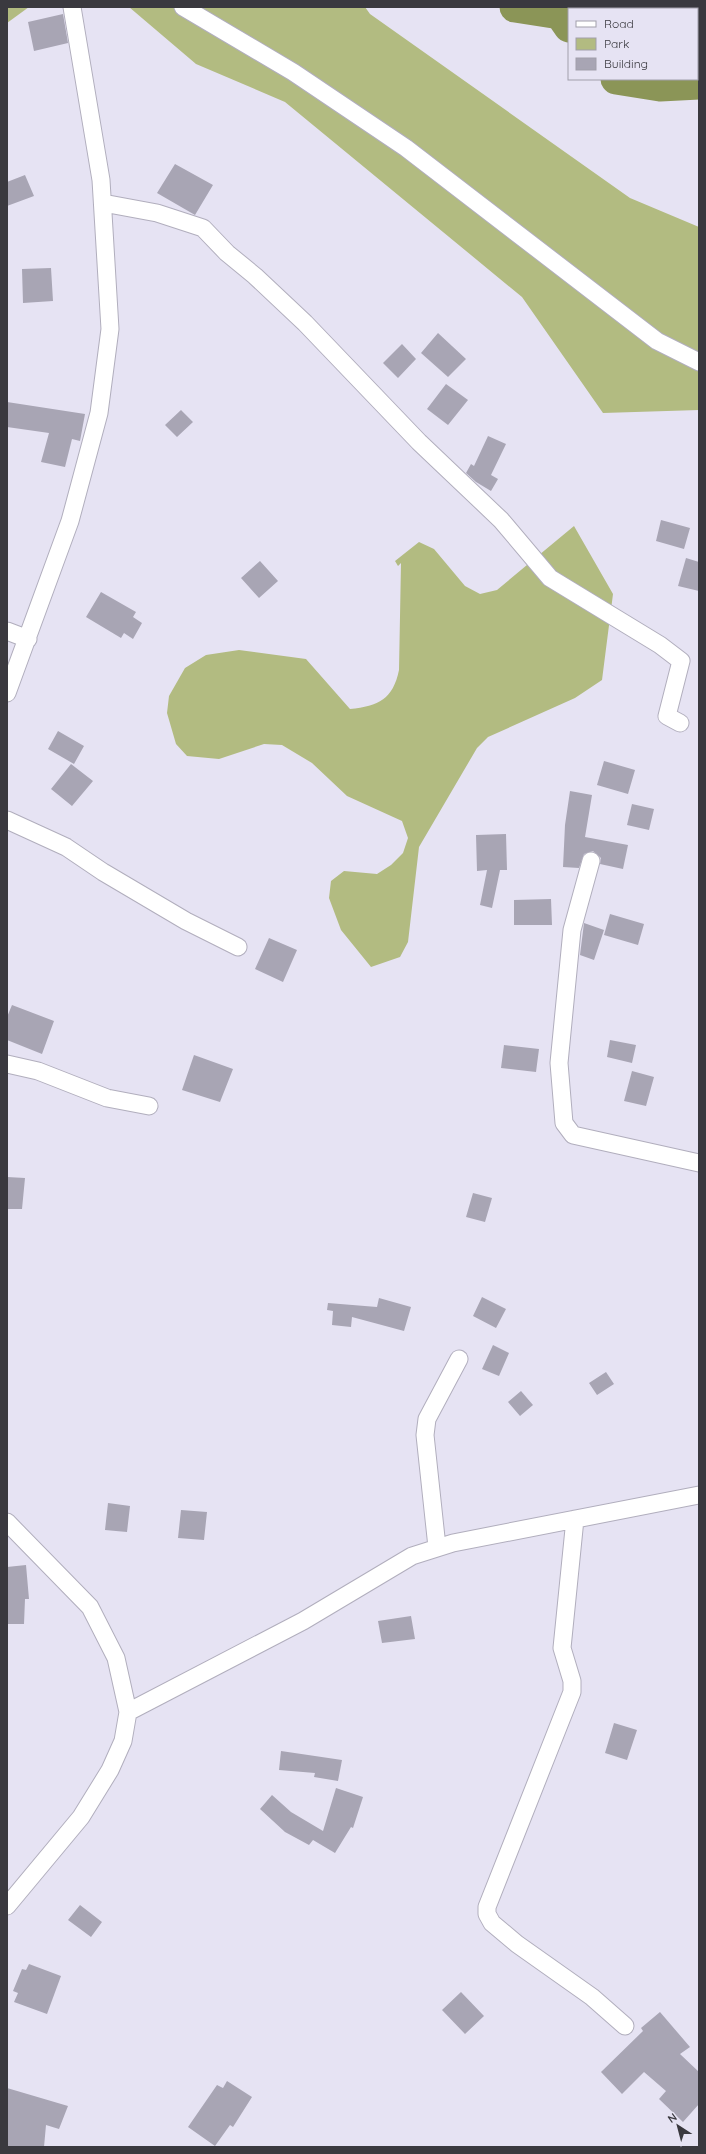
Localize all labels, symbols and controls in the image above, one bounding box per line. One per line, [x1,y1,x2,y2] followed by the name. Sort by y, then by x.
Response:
[568,8,698,80] legend
[604,16,634,31] text: Road
[604,36,629,51] text: Park
[604,56,648,71] text: Building
[658,2106,698,2146] north arrow
[665,2110,680,2126] text: N

